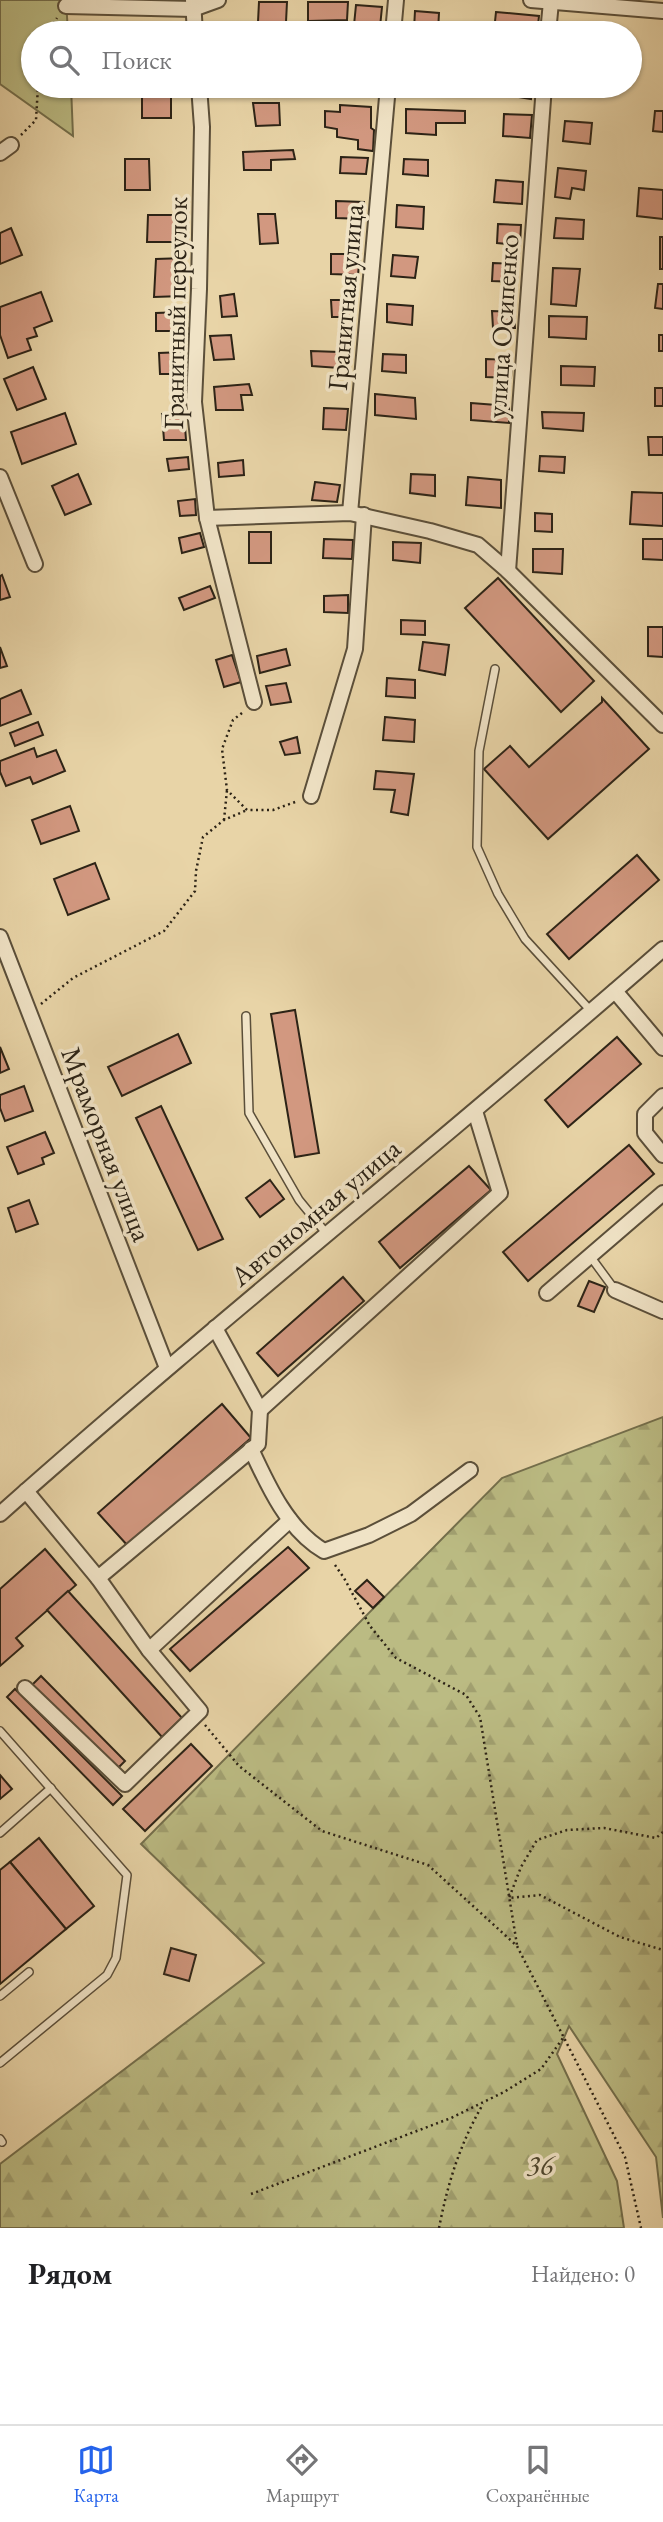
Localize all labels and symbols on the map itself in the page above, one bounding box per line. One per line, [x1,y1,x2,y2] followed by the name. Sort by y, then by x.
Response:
[155,196,195,430] street label: Гранитный переулок
[319,202,371,392] street label: Гранитная улица
[478,233,526,419] street label: улица Осипенко
[53,1042,161,1247] street label: Мраморная улица
[222,1130,408,1294] street label: Автономная улица
[527,2147,556,2183] park label: 36

